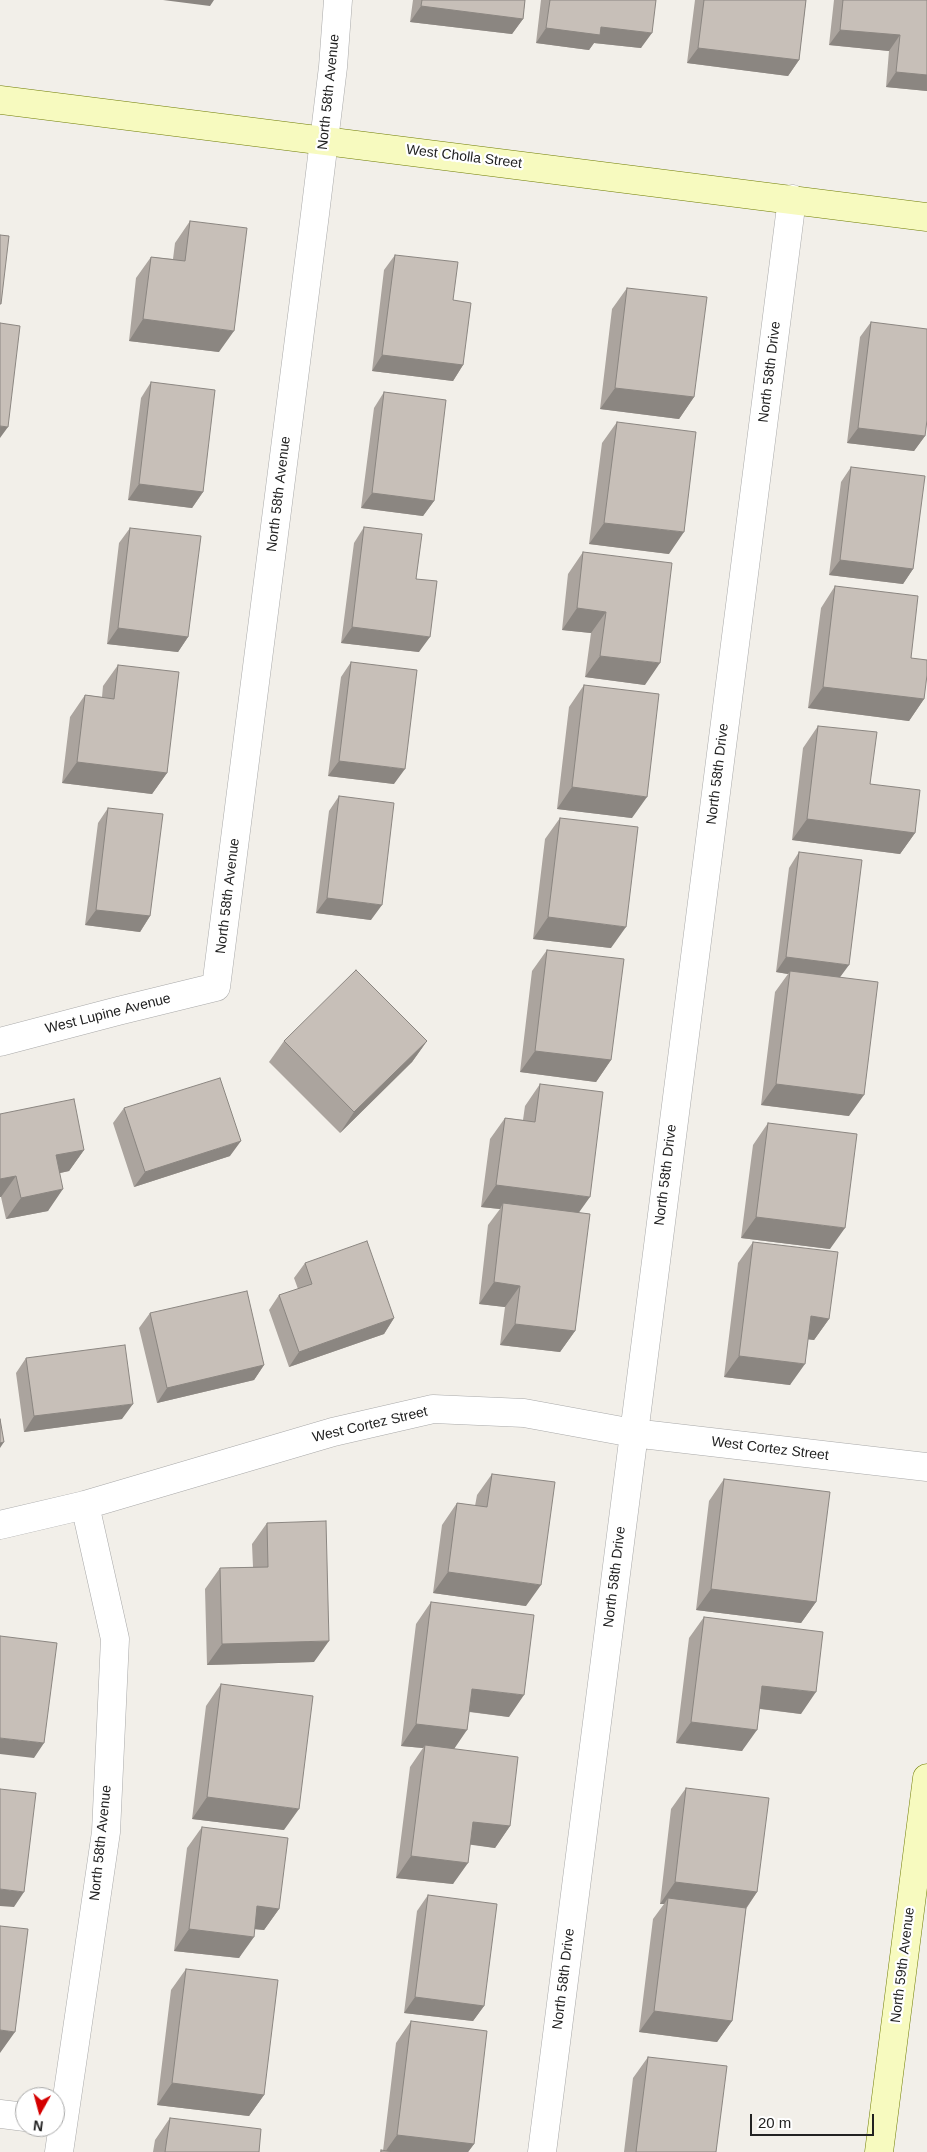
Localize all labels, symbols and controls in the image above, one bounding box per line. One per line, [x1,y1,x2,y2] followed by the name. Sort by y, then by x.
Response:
[315,33,343,151] street label: North 58th Avenue
[405,142,523,172] street label: West Cholla Street
[755,320,785,424] street label: North 58th Drive
[264,435,294,553] street label: North 58th Avenue
[703,722,733,826] street label: North 58th Drive
[213,837,243,955] street label: North 58th Avenue
[44,990,172,1038] street label: West Lupine Avenue
[651,1123,681,1227] street label: North 58th Drive
[311,1404,429,1446] street label: West Cortez Street
[710,1433,830,1465] street label: West Cortez Street
[600,1525,630,1629] street label: North 58th Drive
[87,1784,115,1902] street label: North 58th Avenue
[888,1906,918,2024] street label: North 59th Avenue
[549,1927,579,2031] street label: North 58th Drive
[15,2087,65,2137] north arrow
[752,2104,876,2136] scale bar
[758,2114,791,2131] text: 20 m
[32,2117,44,2134] text: N

